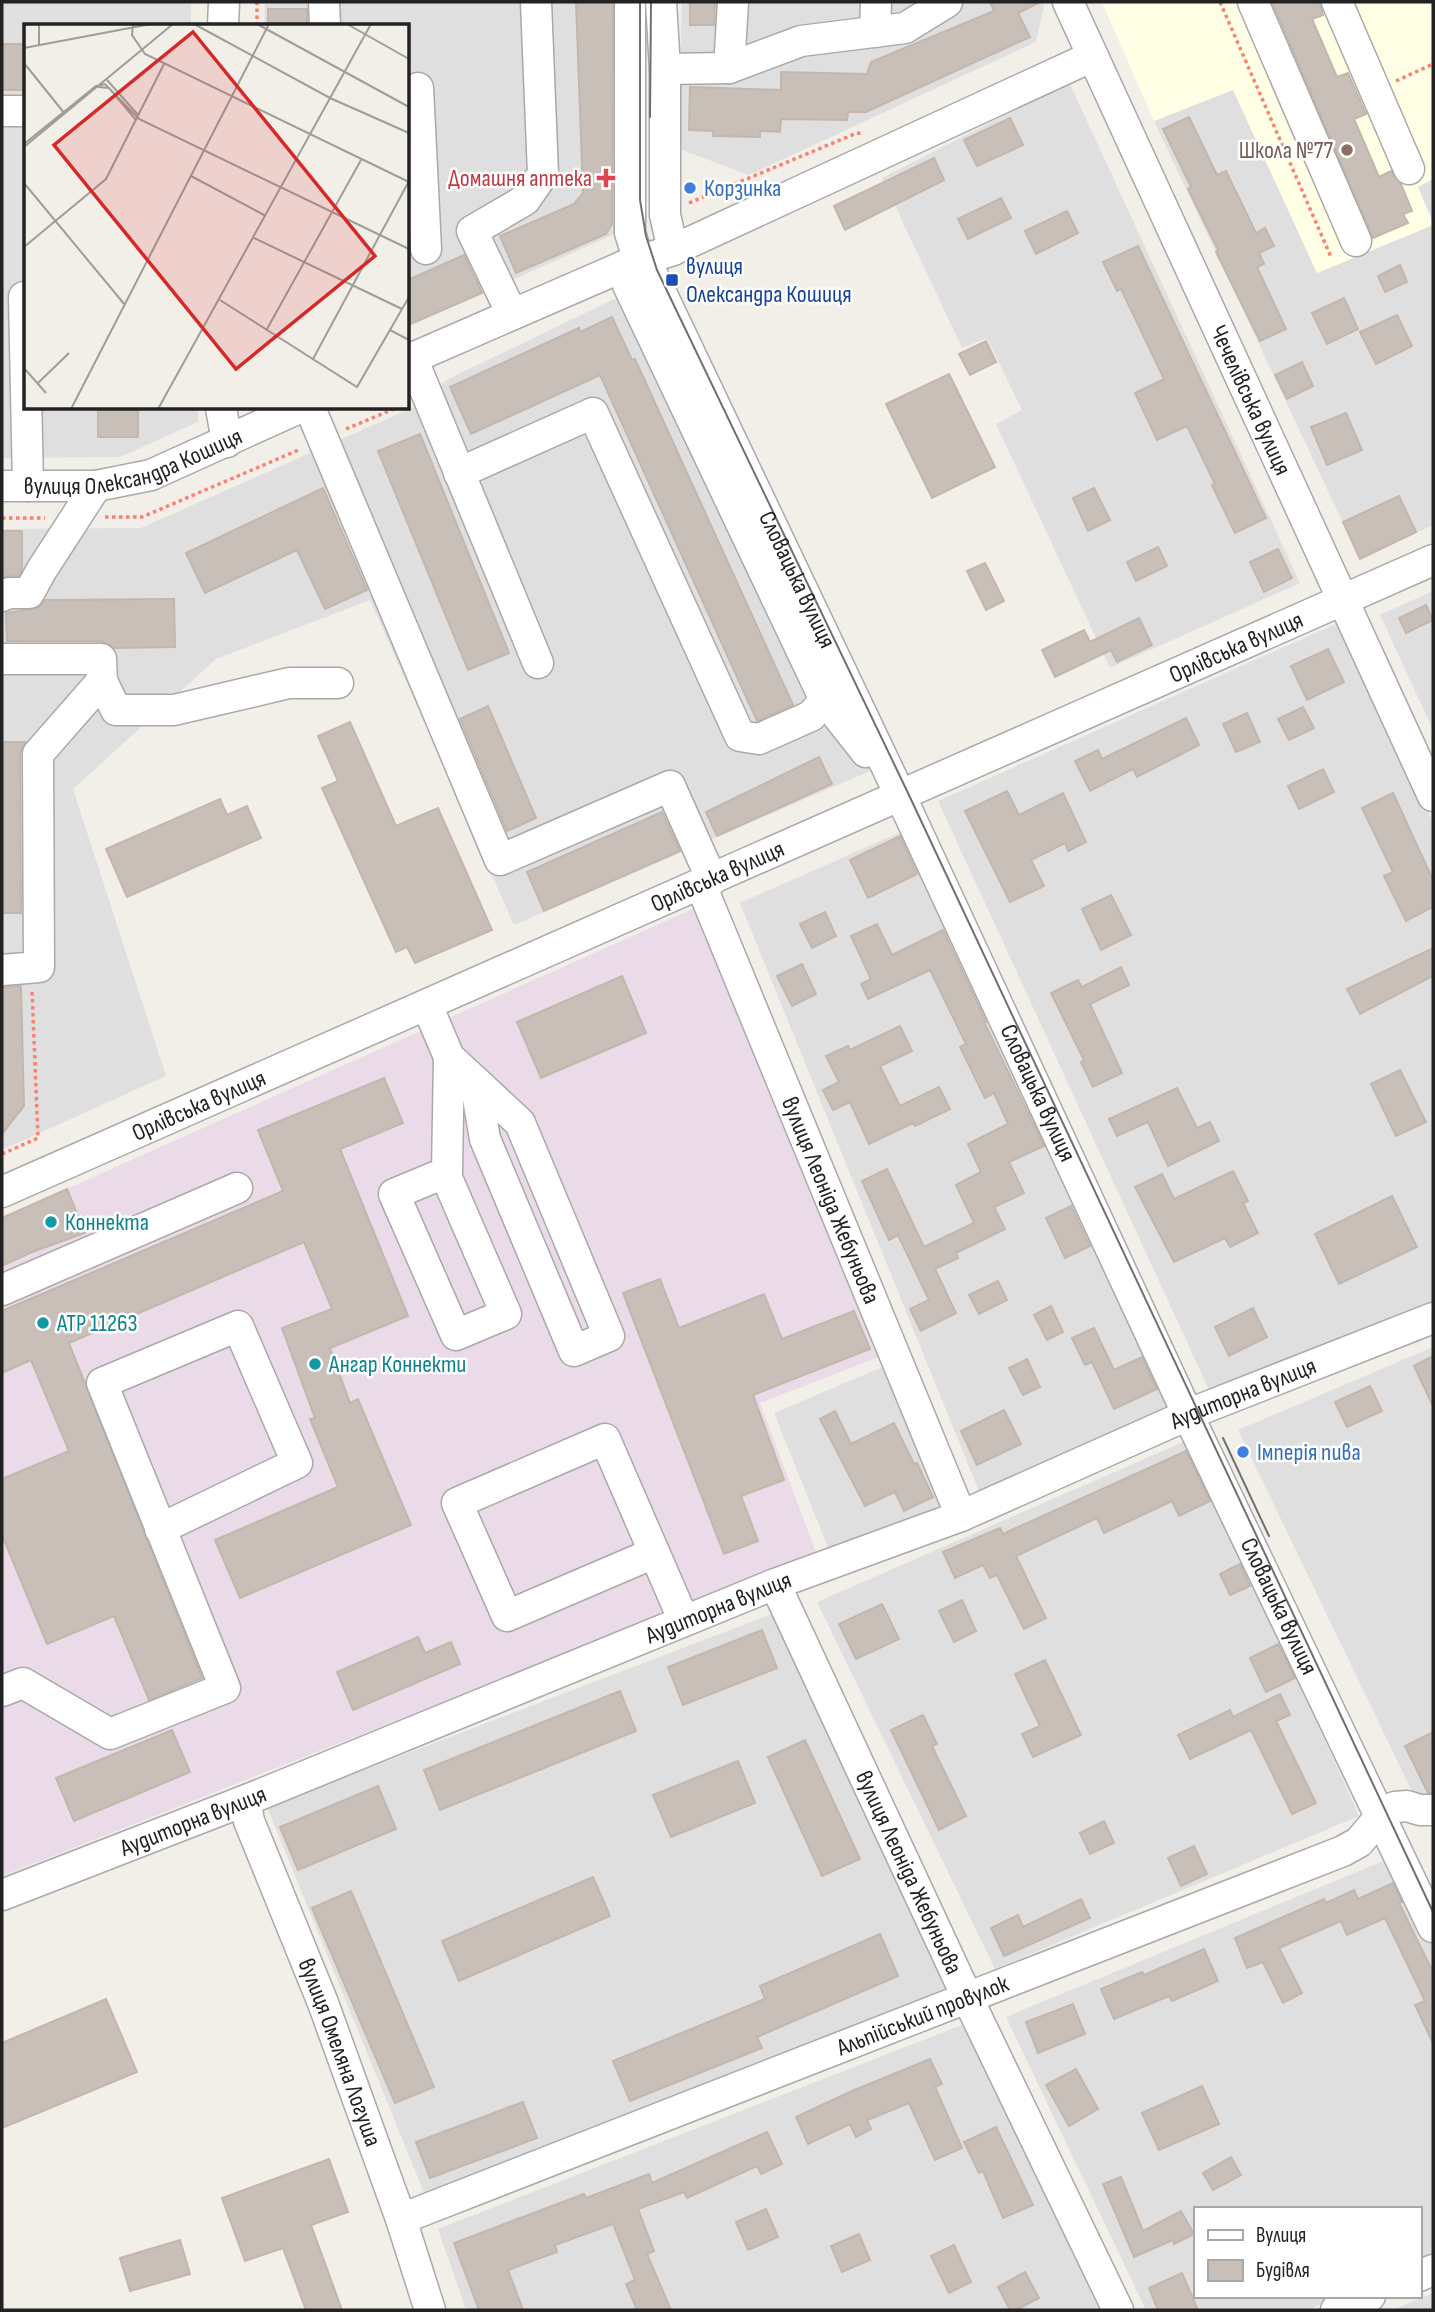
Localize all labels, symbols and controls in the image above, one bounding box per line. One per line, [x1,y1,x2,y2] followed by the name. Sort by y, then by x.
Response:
[24,24,410,410] inset map
[1239,136,1333,165] place label: Школа №77
[1339,142,1355,158] marker: Школа №77
[448,164,592,193] place label: Домашня аптека
[598,170,614,186] marker: Домашня аптека
[704,174,781,203] place label: Корзинка
[682,180,698,196] marker: Корзинка
[686,252,852,309] place label: вулиця Олександра Кошиця
[664,272,680,288] marker: вулиця Олександра Кошиця
[1204,320,1298,480] street label: Чечелівська вулиця
[24,421,246,501] street label: вулиця Олександра Кошиця
[753,506,842,653] street label: Словацька вулиця
[1165,605,1307,689] street label: Орлівська вулиця
[646,834,789,918] street label: Орлівська вулиця
[994,1020,1083,1166] street label: Словацька вулиця
[127,1063,270,1147] street label: Орлівська вулиця
[775,1093,886,1308] street label: вулиця Леоніда Жебуньова
[65,1208,149,1237] place label: Коннекта
[43,1214,59,1230] marker: Коннекта
[56,1309,138,1338] place label: ATP 11263
[35,1315,51,1331] marker: ATP 11263
[328,1350,466,1379] place label: Ангар Коннекти
[1165,1351,1320,1436] street label: Аудиторна вулиця
[307,1356,323,1372] marker: Ангар Коннекти
[1257,1438,1361,1467] place label: Імперія пива
[1235,1444,1251,1460] marker: Імперія пива
[1234,1533,1324,1679] street label: Словацька вулиця
[640,1565,795,1650] street label: Аудиторна вулиця
[849,1766,969,1979] street label: вулиця Леоніда Жебуньова
[115,1779,270,1863] street label: Аудиторна вулиця
[292,1954,388,2150] street label: вулиця Омеляна Логуша
[832,1968,1013,2062] street label: Альпійський провулок
[1194,2207,1421,2298] legend
[1256,2223,1306,2248] text: Вулиця
[1256,2258,1310,2283] text: Будівля

